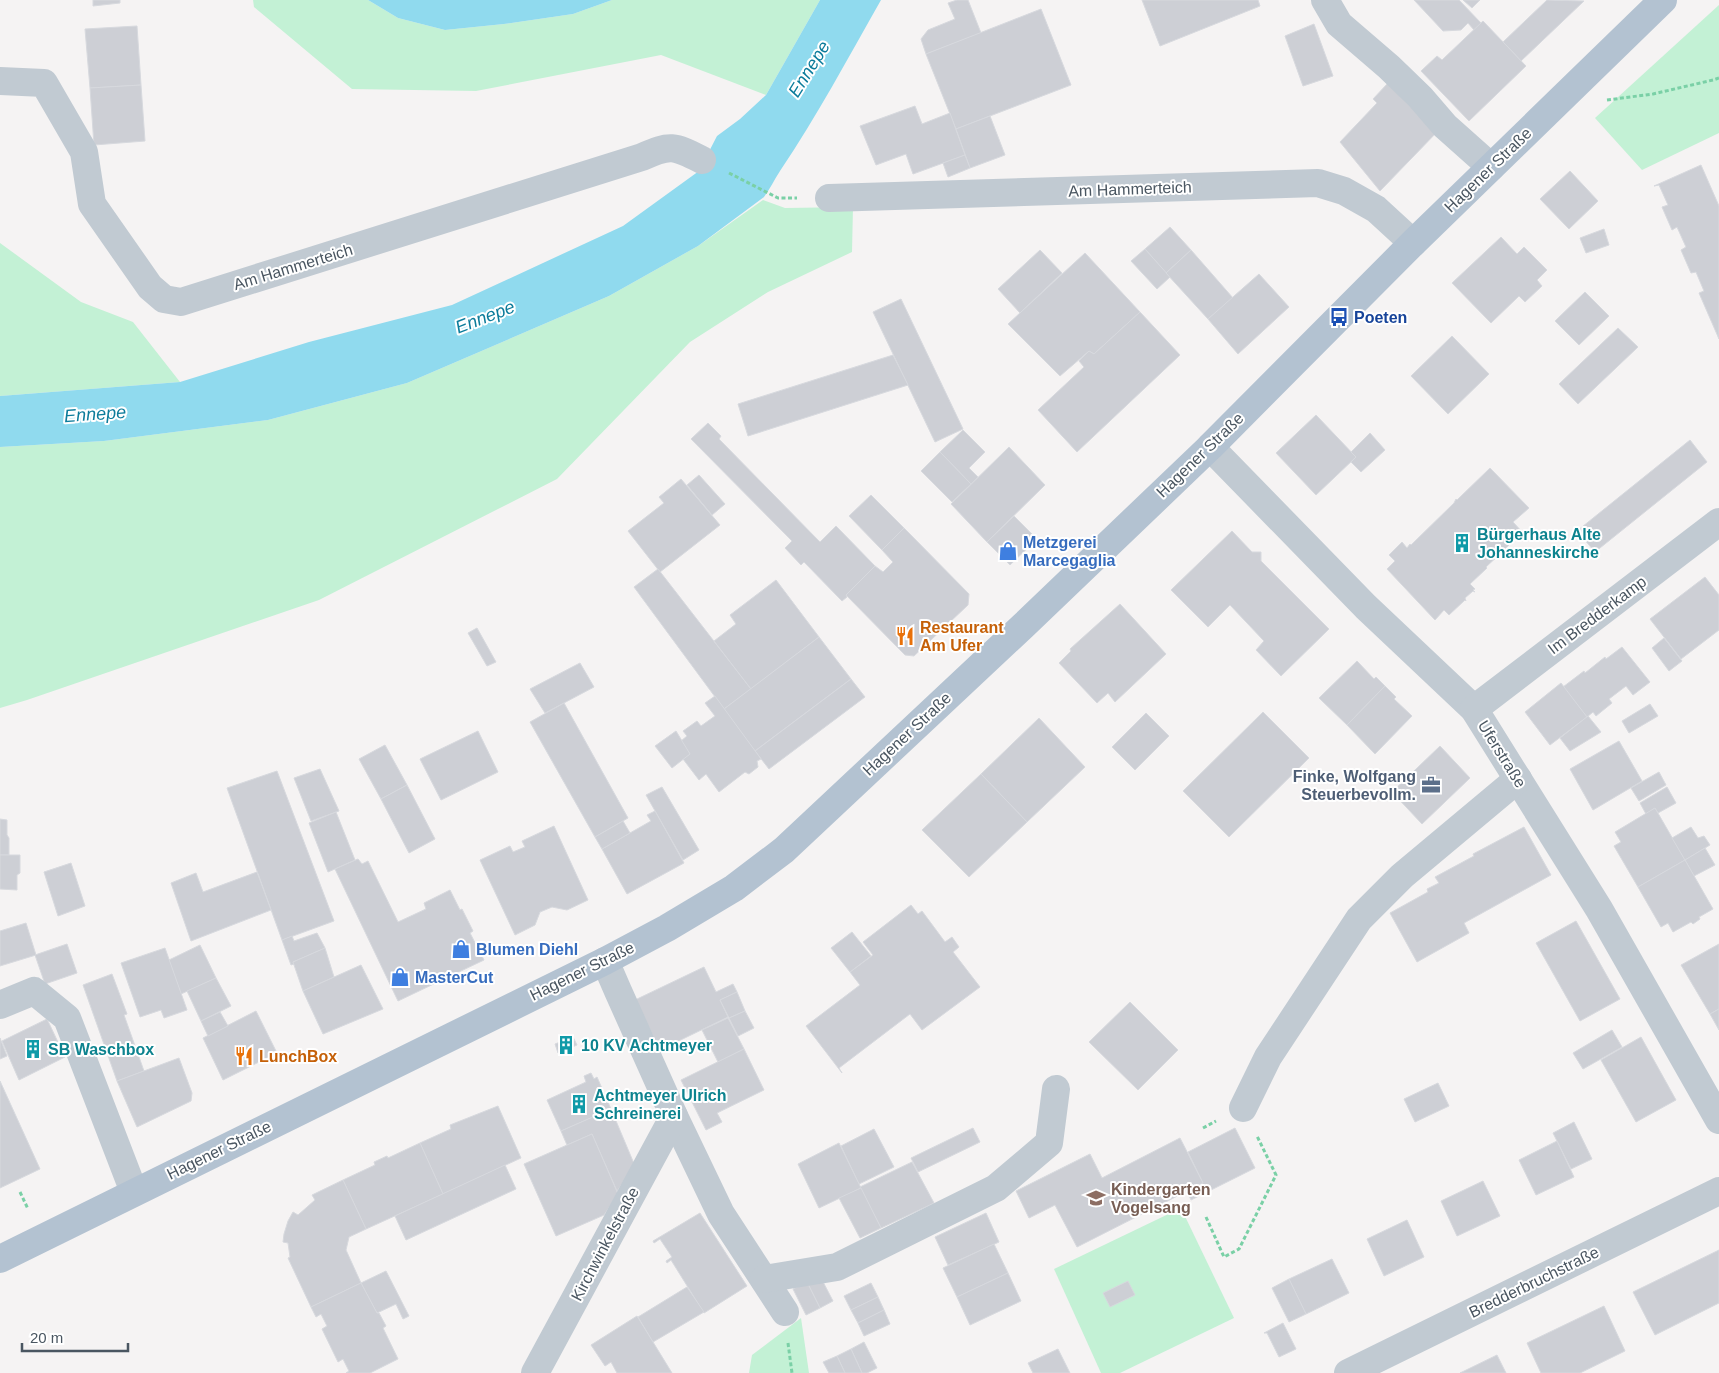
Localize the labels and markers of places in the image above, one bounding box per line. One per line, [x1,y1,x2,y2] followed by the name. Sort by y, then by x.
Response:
[1328,306,1350,328] bus stop icon: Poeten
[1354,309,1407,326] place label: Poeten
[1477,526,1601,561] place label: Bürgerhaus Alte Johanneskirche
[1451,532,1473,554] building icon: Bürgerhaus Alte Johanneskirche
[1023,534,1116,569] place label: Metzgerei Marcegaglia
[997,540,1019,562] shop icon: Metzgerei Marcegaglia
[920,619,1004,654] place label: Restaurant Am Ufer
[894,625,916,647] restaurant icon: Restaurant Am Ufer
[1293,768,1416,803] place label: Finke, Wolfgang Steuerbevollm.
[1420,774,1442,796] office icon: Finke, Wolfgang Steuerbevollm.
[450,938,472,960] shop icon: Blumen Diehl
[476,941,578,958] place label: Blumen Diehl
[389,966,411,988] shop icon: MasterCut
[415,969,494,986] place label: MasterCut
[555,1034,577,1056] building icon: 10 KV Achtmeyer
[581,1037,712,1054] place label: 10 KV Achtmeyer
[22,1038,44,1060] building icon: SB Waschbox
[48,1041,154,1058] place label: SB Waschbox
[233,1045,255,1067] restaurant icon: LunchBox
[259,1048,337,1065] place label: LunchBox
[594,1087,727,1122] place label: Achtmeyer Ulrich Schreinerei
[568,1093,590,1115] building icon: Achtmeyer Ulrich Schreinerei
[1111,1181,1211,1216] place label: Kindergarten Vogelsang
[1085,1187,1107,1209] school or university icon: Kindergarten Vogelsang

